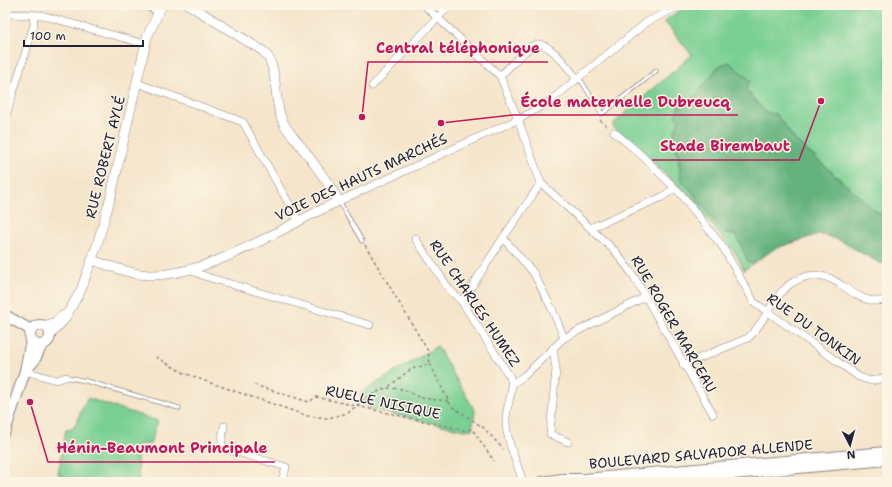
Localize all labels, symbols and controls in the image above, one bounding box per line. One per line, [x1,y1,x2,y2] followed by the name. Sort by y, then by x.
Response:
[24,22,143,48] scale bar
[30,28,66,44] text: 100 m
[368,35,548,62] callout: Central téléphonique
[376,38,540,58] text: Central téléphonique
[512,88,738,115] callout: École maternelle Dubreucq
[520,91,731,112] text: École maternelle Dubreucq
[81,94,129,220] street label: RUE ROBERT AYLÉ
[272,129,450,225] street label: VOIE DES HAUTS MARCHÉS
[652,133,799,160] callout: Stade Birembaut
[660,136,790,156] text: Stade Birembaut
[426,236,524,370] street label: RUE CHARLES HUMEZ
[627,252,721,396] street label: RUE ROGER MARCEAU
[763,289,865,369] street label: RUE DU TONKIN
[324,381,442,423] street label: RUELLE NISIQUE
[830,425,870,465] north arrow
[48,435,275,462] callout: Hénin-Beaumont Principale
[588,435,814,473] street label: BOULEVARD SALVADOR ALLENDE
[56,438,268,458] text: Hénin-Beaumont Principale
[846,447,856,462] text: N

